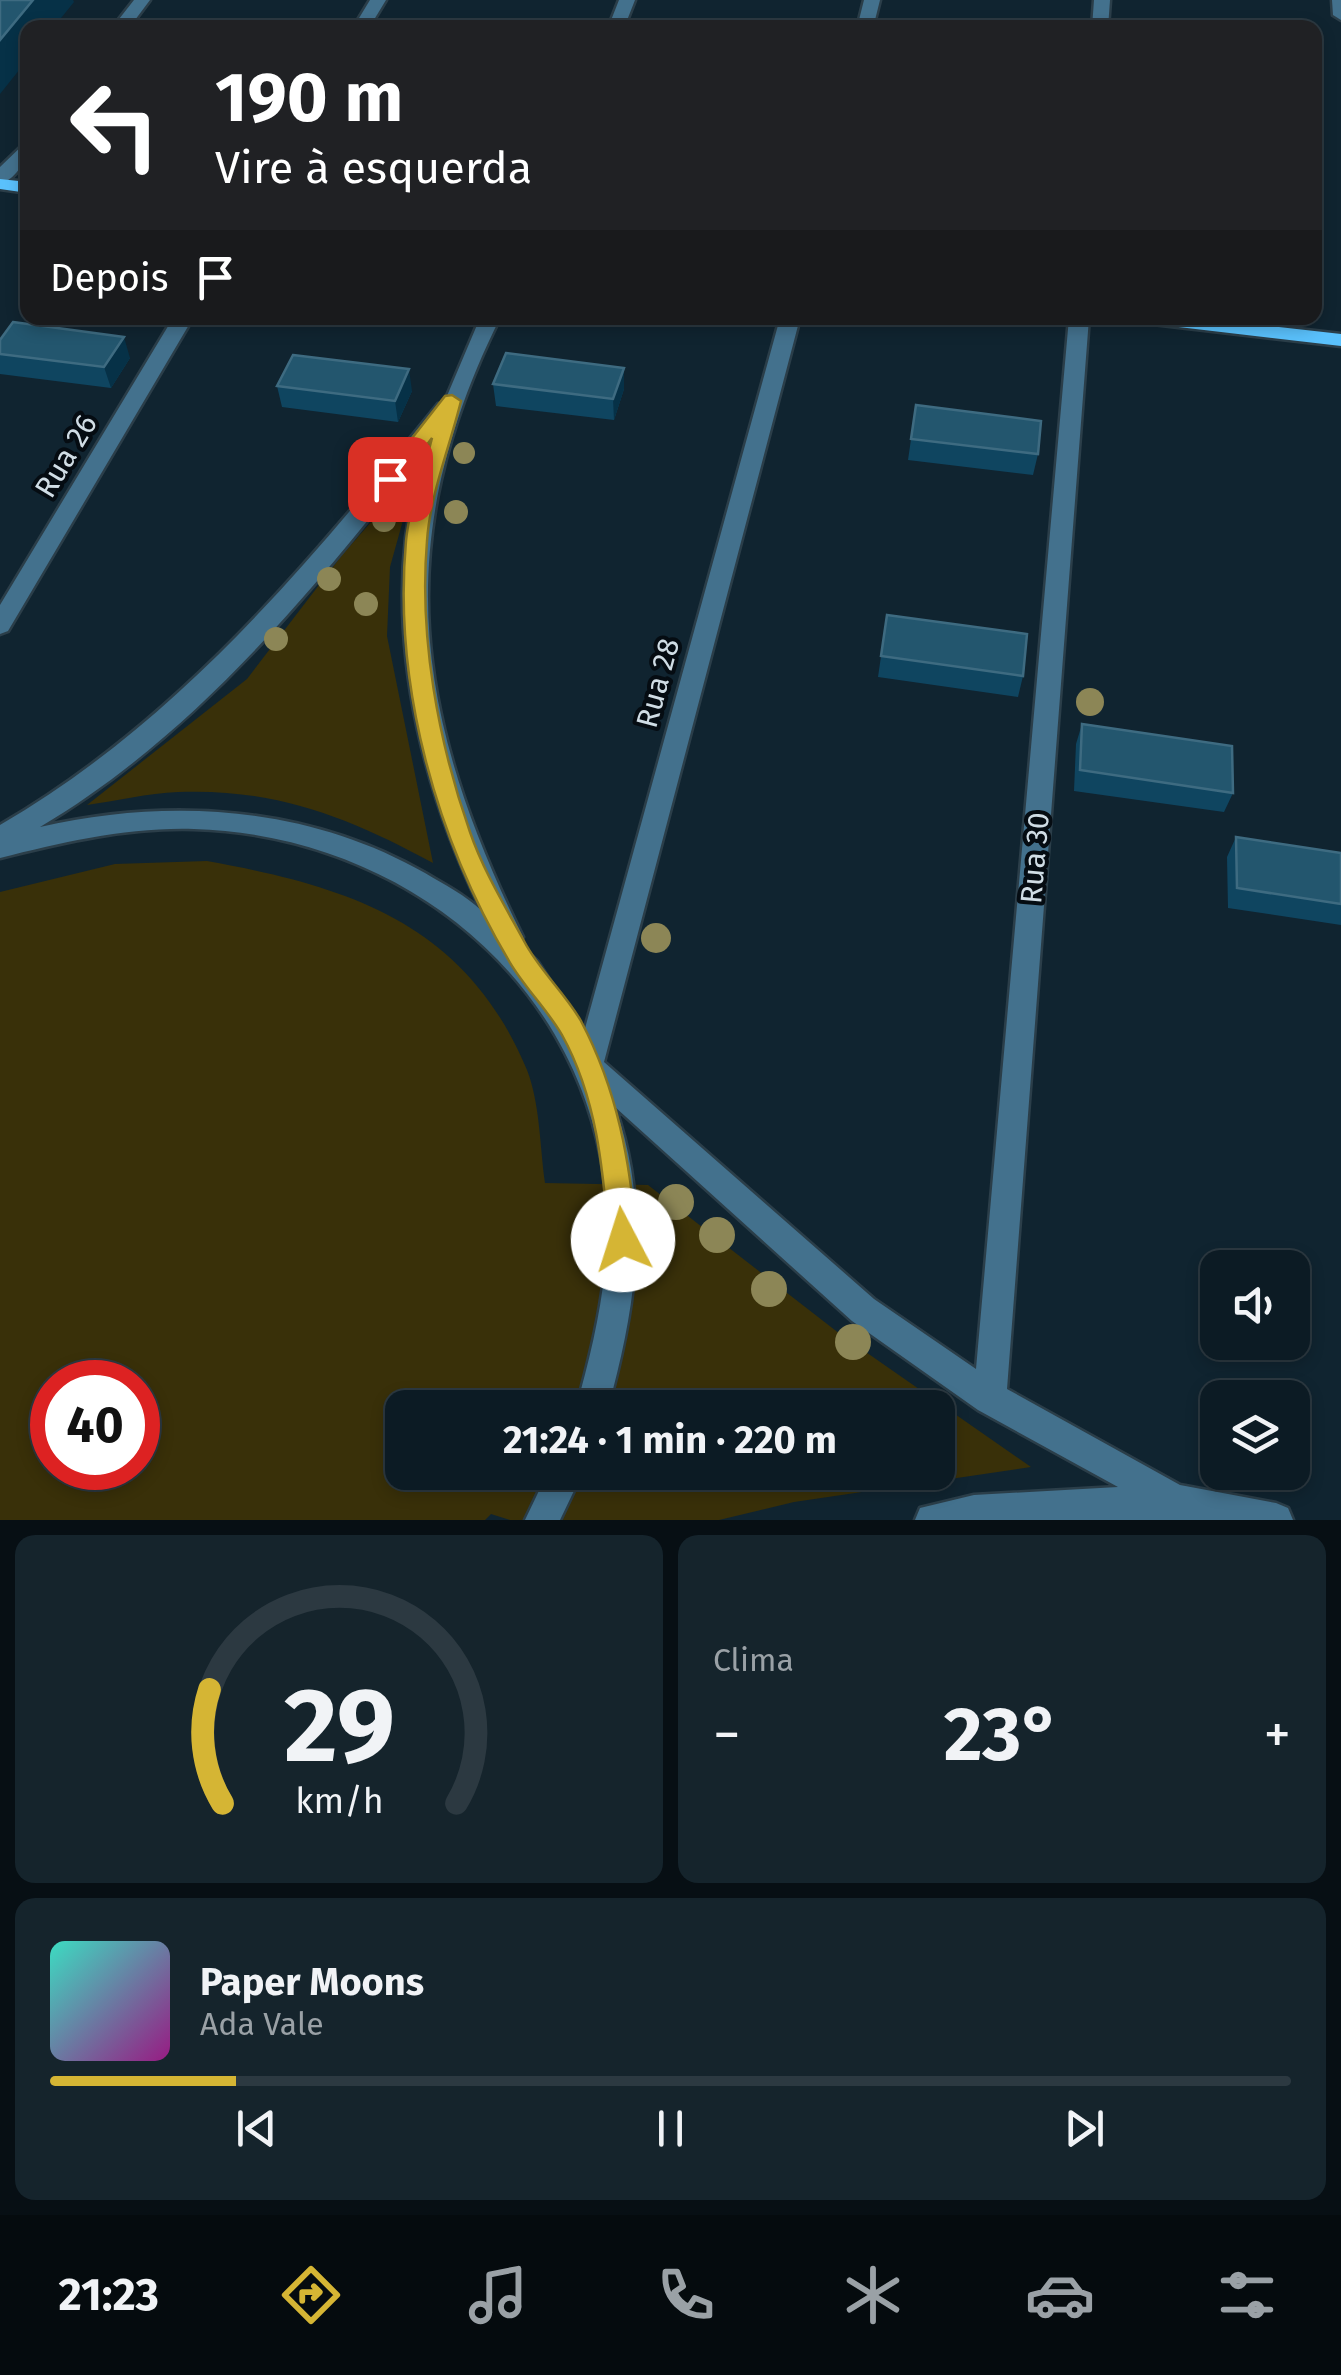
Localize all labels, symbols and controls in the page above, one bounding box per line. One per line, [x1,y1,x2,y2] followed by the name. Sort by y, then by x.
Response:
[215,56,403,140] text: 190 m
[50,60,180,190] icon: left
[215,141,532,195] text: Vire à esquerda
[188,250,243,305] icon: arrive
[50,255,168,301] text: Depois
[27,408,105,504] street label: Rua 26
[348,437,433,522] pin
[363,452,418,507] icon: arrive
[629,634,687,732] street label: Rua 28
[1013,811,1057,905] street label: Rua 30
[571,1188,675,1292] position arrow
[1200,1250,1310,1490] map controls
[1200,1250,1310,1360] button: sound
[30,1360,160,1490] speed limit sign: 40
[1200,1380,1310,1490] button: layers
[503,1417,837,1463] text: 21:24 · 1 min · 220 m
[713,1641,794,1679] text: Clima
[284,1664,394,1789] text: 29
[944,1690,1060,1780] text: 23°
[713,1702,741,1768] text: −
[1264,1702,1291,1768] text: +
[295,1780,383,1822] text: km/h
[200,1959,424,2005] text: Paper Moons
[200,2005,324,2043] text: Ada Vale
[229,2101,284,2156] icon: previous
[643,2101,698,2156] icon: pause
[1057,2101,1112,2156] icon: next
[276,2260,346,2330] icon: directions
[463,2260,533,2330] icon: music
[651,2260,721,2330] icon: phone
[838,2260,908,2330] icon: climate
[1025,2260,1095,2330] icon: car
[1212,2260,1282,2330] icon: filters
[59,2268,159,2322] text: 21:23

